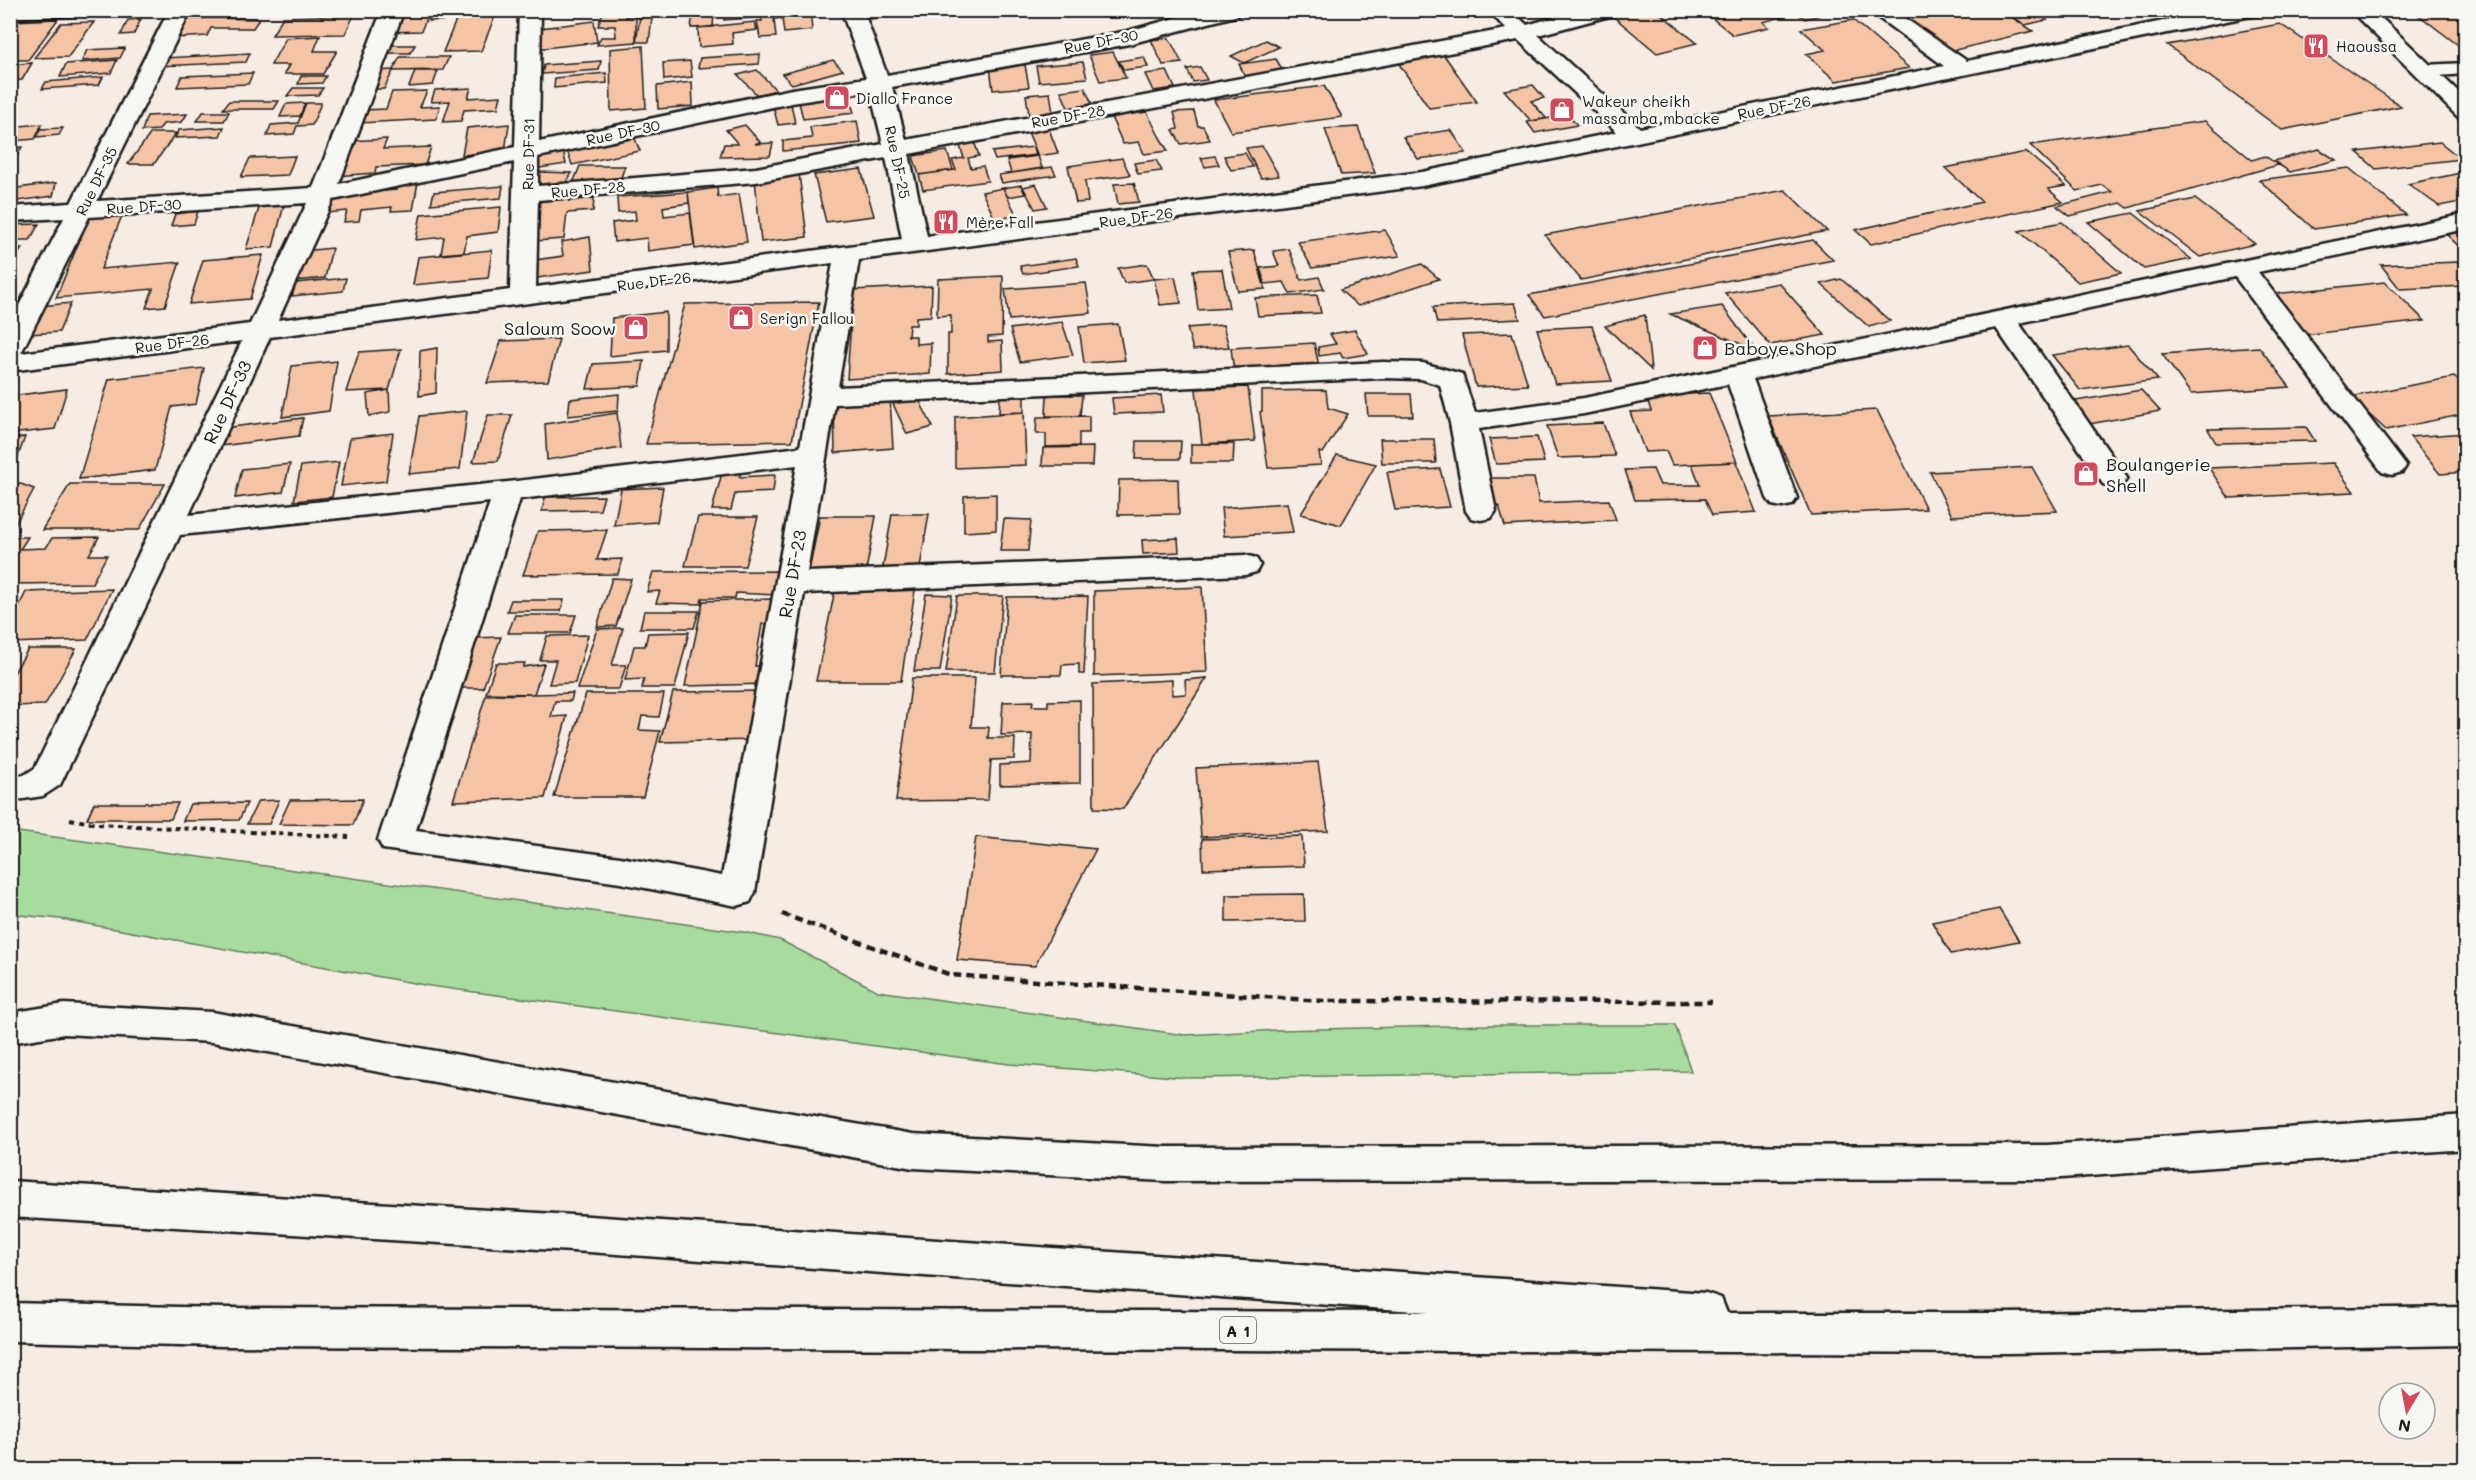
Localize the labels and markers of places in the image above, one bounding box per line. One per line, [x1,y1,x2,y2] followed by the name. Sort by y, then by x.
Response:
[2301,31,2331,61] restaurant icon: Haoussa
[2336,36,2397,56] place label: Haoussa
[822,83,852,113] shop icon: Diallo France
[856,88,953,108] place label: Diallo France
[1582,91,1720,128] place label: Wakeur cheikh massamba mbacke
[1547,95,1577,125] shop icon: Wakeur cheikh massamba mbacke
[931,207,961,237] restaurant icon: Mère Fall
[966,212,1034,232] place label: Mère Fall
[726,303,756,333] shop icon: Serign Fallou
[760,308,854,328] place label: Serign Fallou
[621,313,651,343] shop icon: Saloum Soow
[504,316,616,340] place label: Saloum Soow
[1690,333,1720,363] shop icon: Baboye Shop
[1724,336,1837,360] place label: Baboye Shop
[2106,452,2211,497] place label: Boulangerie Shell
[2071,459,2101,489] shop icon: Boulangerie Shell

